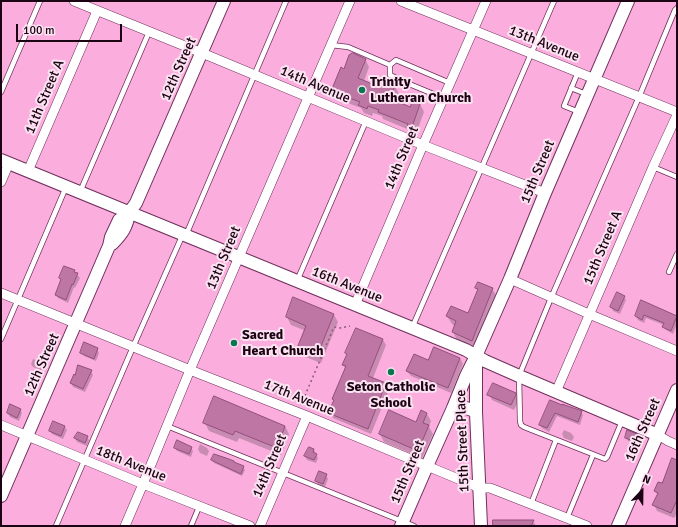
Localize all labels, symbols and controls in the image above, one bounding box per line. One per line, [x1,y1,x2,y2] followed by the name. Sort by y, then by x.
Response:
[18,16,124,42] scale bar
[506,22,582,66] street label: 13th Avenue
[23,23,55,38] text: 100 m
[158,35,200,103] street label: 12th Street
[22,57,68,137] street label: 11th Street A
[277,63,353,107] street label: 14th Avenue
[370,74,471,106] place label: Trinity Lutheran Church
[357,85,367,95] marker: Trinity Lutheran Church
[381,124,423,192] street label: 14th Street
[517,138,559,206] street label: 15th Street
[580,208,626,288] street label: 15th Street A
[203,224,245,292] street label: 13th Street
[309,263,385,307] street label: 16th Avenue
[242,327,324,360] place label: Sacred Heart Church
[21,331,63,399] street label: 12th Street
[229,338,239,348] marker: Sacred Heart Church
[386,367,396,377] marker: Seton Catholic School
[261,376,337,420] street label: 17th Avenue
[347,379,435,412] place label: Seton Catholic School
[453,389,473,493] street label: 15th Street Place
[622,396,664,464] street label: 16th Street
[249,432,291,500] street label: 14th Street
[387,438,429,506] street label: 15th Street
[93,442,169,486] street label: 18th Avenue
[622,471,662,511] north arrow
[641,472,653,487] text: N

